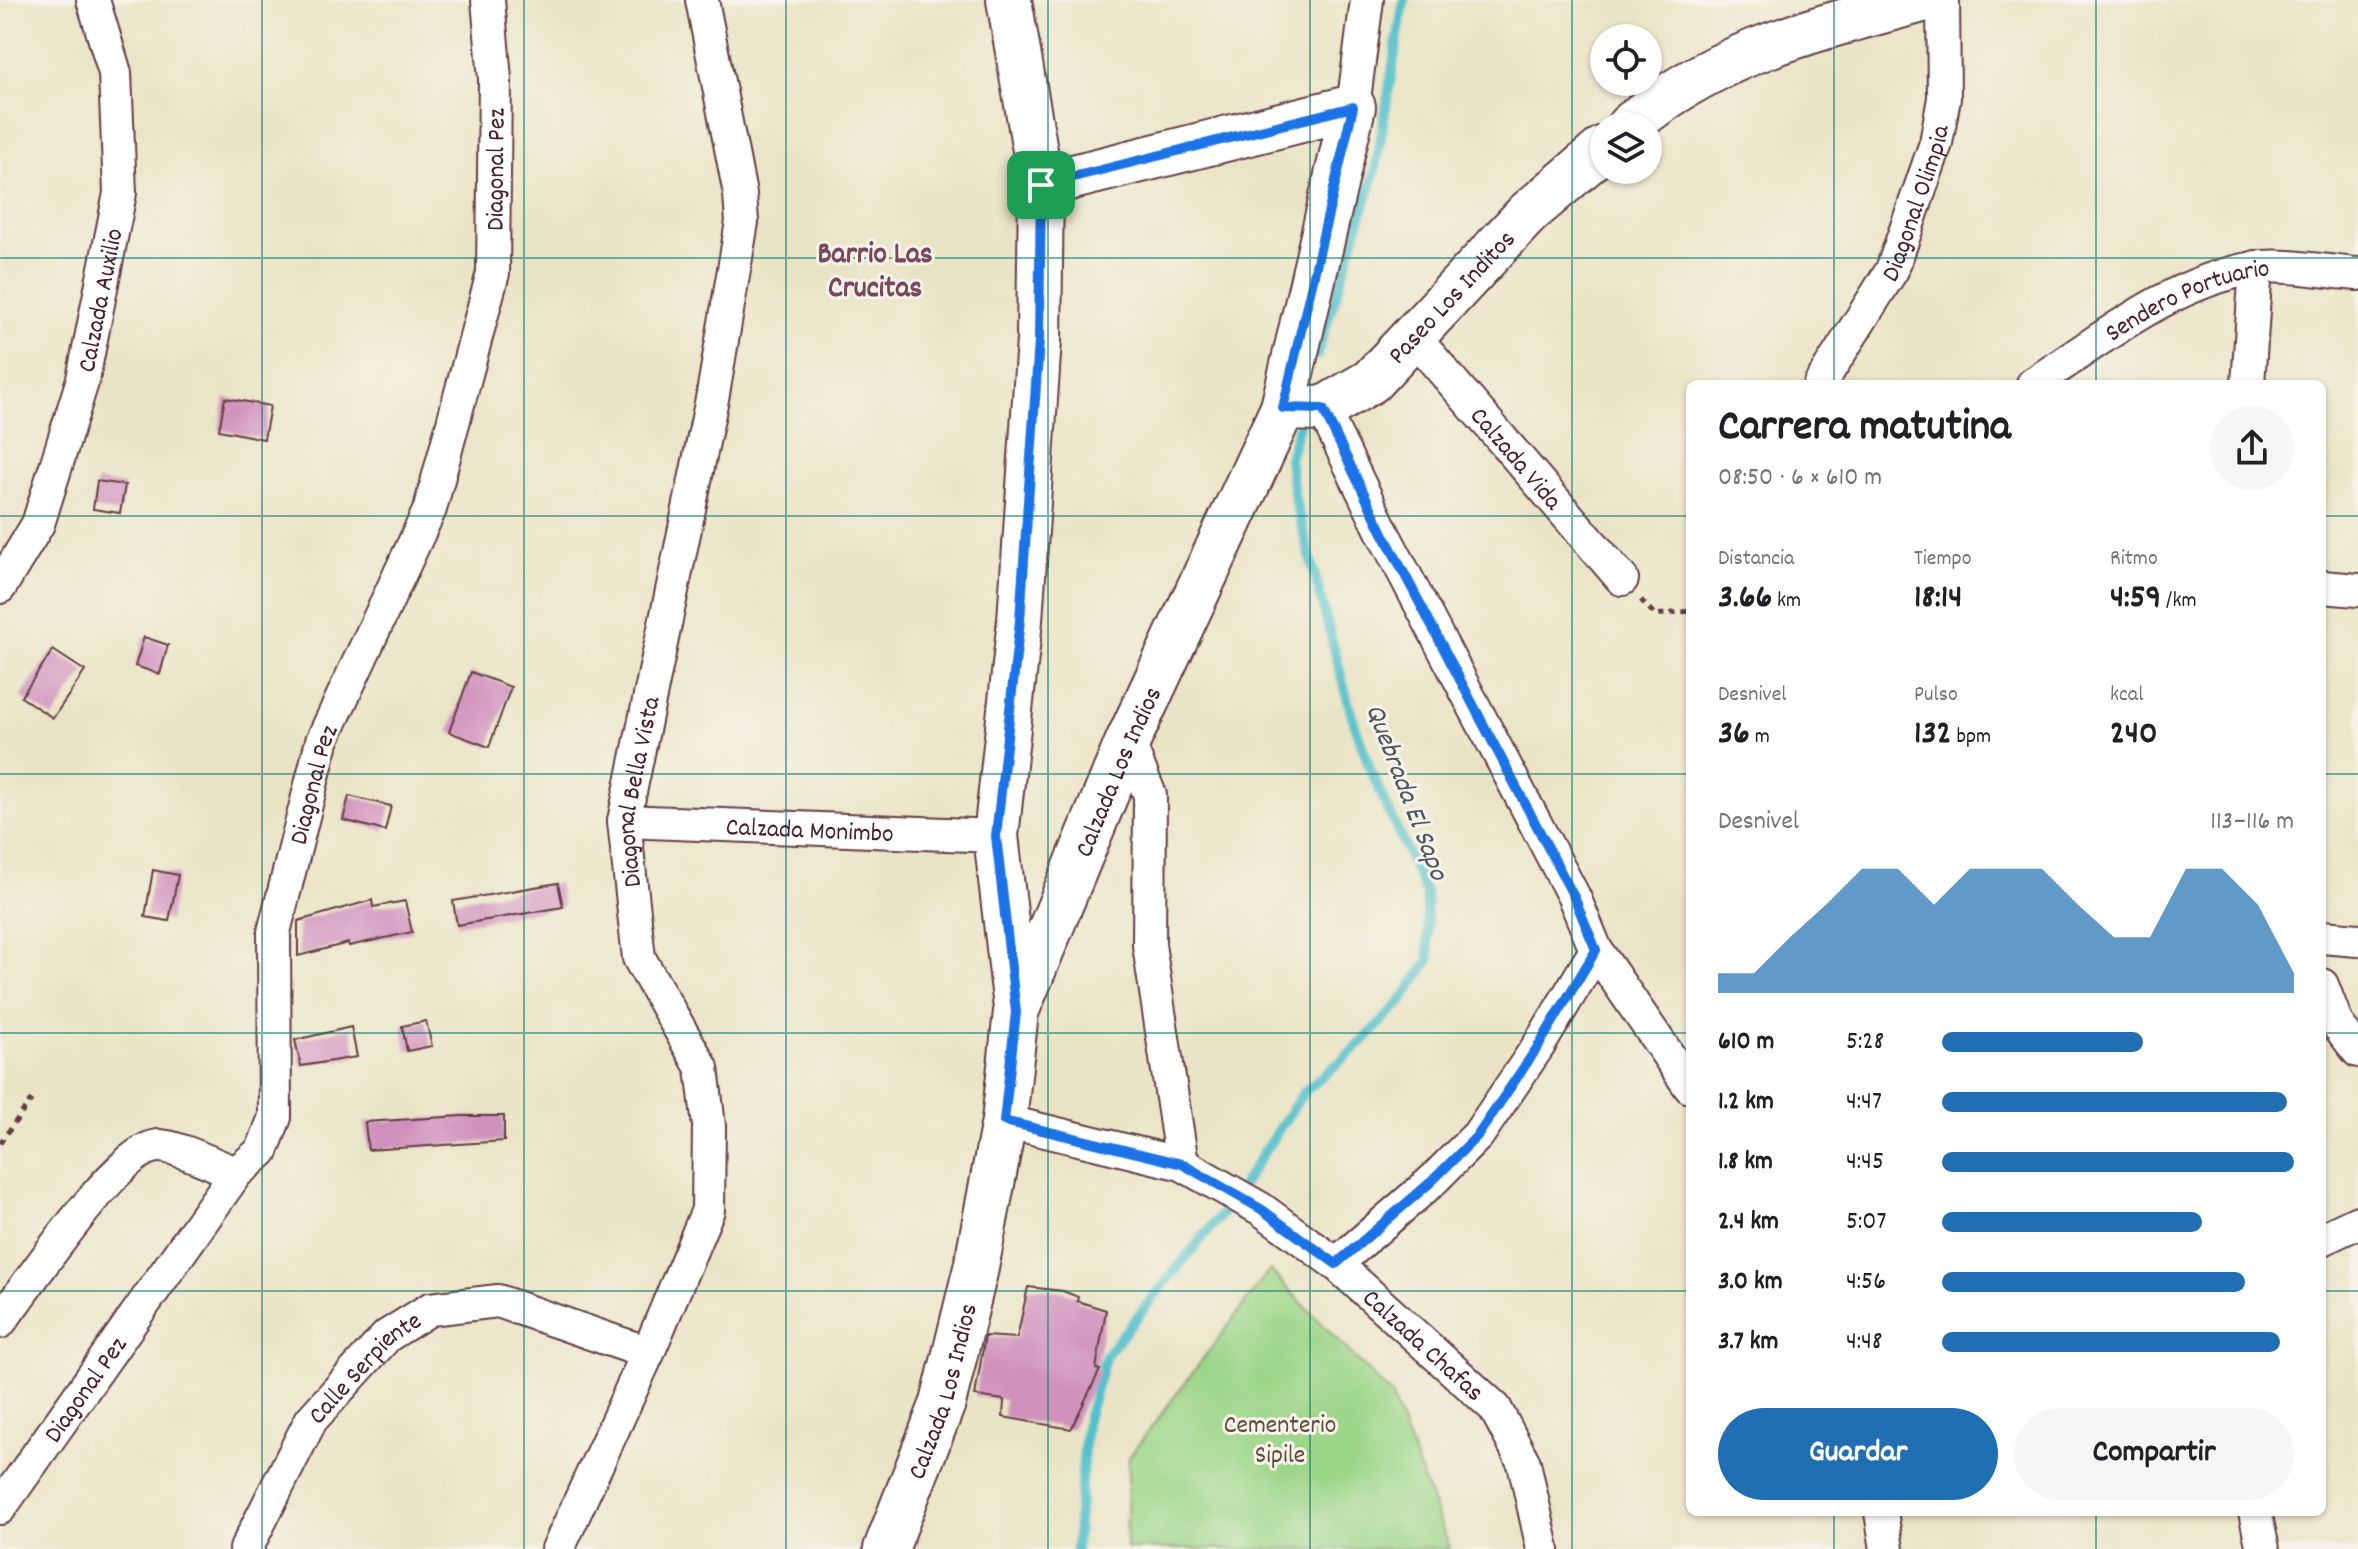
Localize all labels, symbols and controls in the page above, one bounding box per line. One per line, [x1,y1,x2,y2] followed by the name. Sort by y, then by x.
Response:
[1590,24,1662,184] map controls
[1590,24,1662,96] button: locate
[478,108,517,231] street label: Diagonal Pez
[1590,112,1662,184] button: layers
[1874,122,1961,290] street label: Diagonal Olimpia
[1007,151,1075,219] pin
[1019,163,1063,207] icon: arrive
[1381,223,1525,374] street label: Paseo Los Inditos
[70,225,135,376] street label: Calzada Auxilio
[817,235,933,312] district label: Barrio Las Crucitas
[2099,251,2271,353] street label: Sendero Portuario
[1718,398,2011,461] text: Carrera matutina
[1460,400,1570,520] street label: Calzada Vida
[2210,406,2294,490] button: share
[1718,460,1882,497] text: 08:50 · 6 × 610 m
[1718,544,1794,575] text: Distancia
[1914,544,1972,575] text: Tiempo
[2110,544,2158,575] text: Ritmo
[1718,575,1772,624] text: 3.66
[1914,575,1962,624] text: 18:14
[2110,575,2161,624] text: 4:59
[1772,586,1801,617] text: km
[2161,586,2197,617] text: /km
[1718,680,1787,711] text: Desnivel
[1914,680,1958,711] text: Pulso
[2110,680,2143,711] text: kcal
[1067,681,1173,864] street label: Calzada Los Indios
[609,693,672,889] street label: Diagonal Bella Vista
[1352,699,1457,888] water label: Quebrada El Sapo
[1718,711,1750,760] text: 36
[1914,711,1951,760] text: 132
[2110,711,2158,760] text: 240
[282,719,349,849] street label: Diagonal Pez
[1750,722,1770,753] text: m
[1951,722,1991,753] text: bpm
[1718,804,1799,841] text: Desnivel
[2210,804,2294,841] text: 113–116 m
[725,810,894,854] street label: Calzada Monimbo
[1718,1024,1774,1061] text: 610 m
[1846,1024,1884,1061] text: 5:28
[1718,1084,1774,1121] text: 1.2 km
[1846,1084,1882,1121] text: 4:47
[1718,1144,1773,1181] text: 1.8 km
[1846,1144,1884,1181] text: 4:45
[1718,1204,1779,1241] text: 2.4 km
[1846,1204,1886,1241] text: 5:07
[1718,1264,1783,1301] text: 3.0 km
[1846,1264,1886,1301] text: 4:56
[1353,1281,1491,1412] street label: Calzada Chafas
[900,1300,989,1485] street label: Calzada Los Indios
[301,1304,430,1434] street label: Calle Serpiente
[1718,1324,1778,1361] text: 3.7 km
[1846,1324,1882,1361] text: 4:48
[36,1330,138,1452] street label: Diagonal Pez
[1224,1408,1336,1475] park label: Cementerio Sipile
[1718,1408,1998,1500] button: Guardar
[2014,1408,2294,1500] button: Compartir

